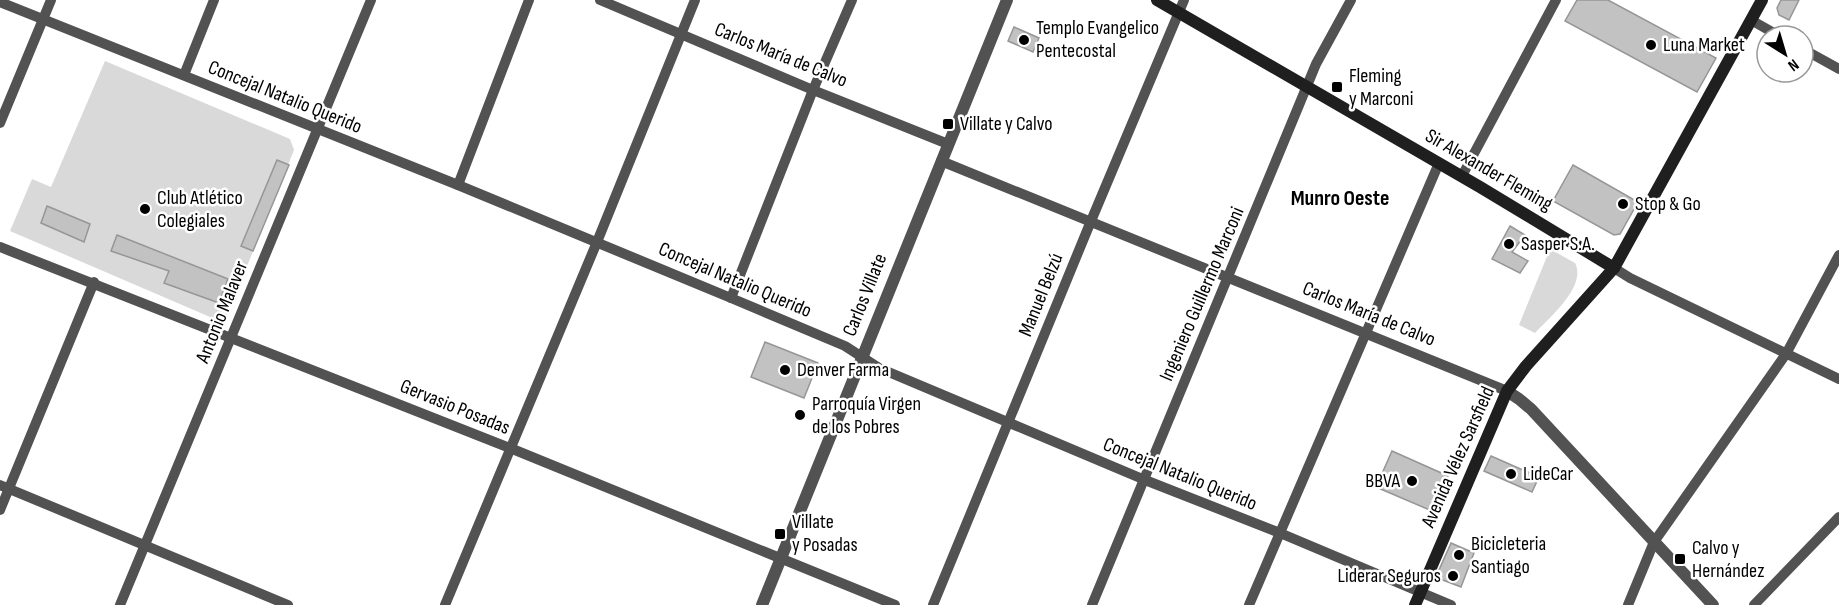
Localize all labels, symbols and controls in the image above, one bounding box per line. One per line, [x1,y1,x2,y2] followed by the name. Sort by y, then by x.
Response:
[1036,16,1159,63] place label: Templo Evangelico Pentecostal
[711,17,851,93] street label: Carlos María de Calvo
[1755,24,1815,84] north arrow
[1017,33,1031,47] marker: Templo Evangelico Pentecostal
[1663,33,1745,57] place label: Luna Market
[1644,38,1658,52] marker: Luna Market
[205,55,365,139] street label: Concejal Natalio Querido
[1784,55,1802,75] text: N
[1349,64,1413,111] place label: Fleming y Marconi
[1330,80,1344,94] marker: Fleming y Marconi
[960,112,1053,136] place label: Villate y Calvo
[941,117,955,131] marker: Villate y Calvo
[1421,124,1557,216] street label: Sir Alexander Fleming
[1291,185,1389,212] district label: Munro Oeste
[157,186,243,233] place label: Club Atlético Colegiales
[1635,192,1701,216] place label: Stop & Go
[1616,197,1630,211] marker: Stop & Go
[138,202,152,216] marker: Club Atlético Colegiales
[1154,203,1250,385] street label: Ingeniero Guillermo Marconi
[1521,232,1595,256] place label: Sasper S.A.
[655,237,815,323] street label: Concejal Natalio Querido
[1502,237,1516,251] marker: Sasper S.A.
[838,250,892,340] street label: Carlos Villate
[1013,250,1069,340] street label: Manuel Belzú
[190,257,253,367] street label: Antonio Malaver
[1299,276,1439,352] street label: Carlos María de Calvo
[797,358,889,382] place label: Denver Farma
[778,363,792,377] marker: Denver Farma
[397,374,513,440] street label: Gervasio Posadas
[1416,383,1500,532] street label: Avenida Vélez Sarsfield
[812,392,921,439] place label: Parroquía Virgen de los Pobres
[793,408,807,422] marker: Parroquía Virgen de los Pobres
[1100,432,1260,516] street label: Concejal Natalio Querido
[1523,462,1574,486] place label: LideCar
[1504,467,1518,481] marker: LideCar
[1365,469,1400,493] place label: BBVA
[1405,474,1419,488] marker: BBVA
[792,510,858,557] place label: Villate y Posadas
[773,527,787,541] marker: Villate y Posadas
[1471,532,1546,579] place label: Bicicleteria Santiago
[1692,536,1764,583] place label: Calvo y Hernández
[1452,548,1466,562] marker: Bicicleteria Santiago
[1673,552,1687,566] marker: Calvo y Hernández
[1338,564,1441,588] place label: Liderar Seguros
[1446,569,1460,583] marker: Liderar Seguros

